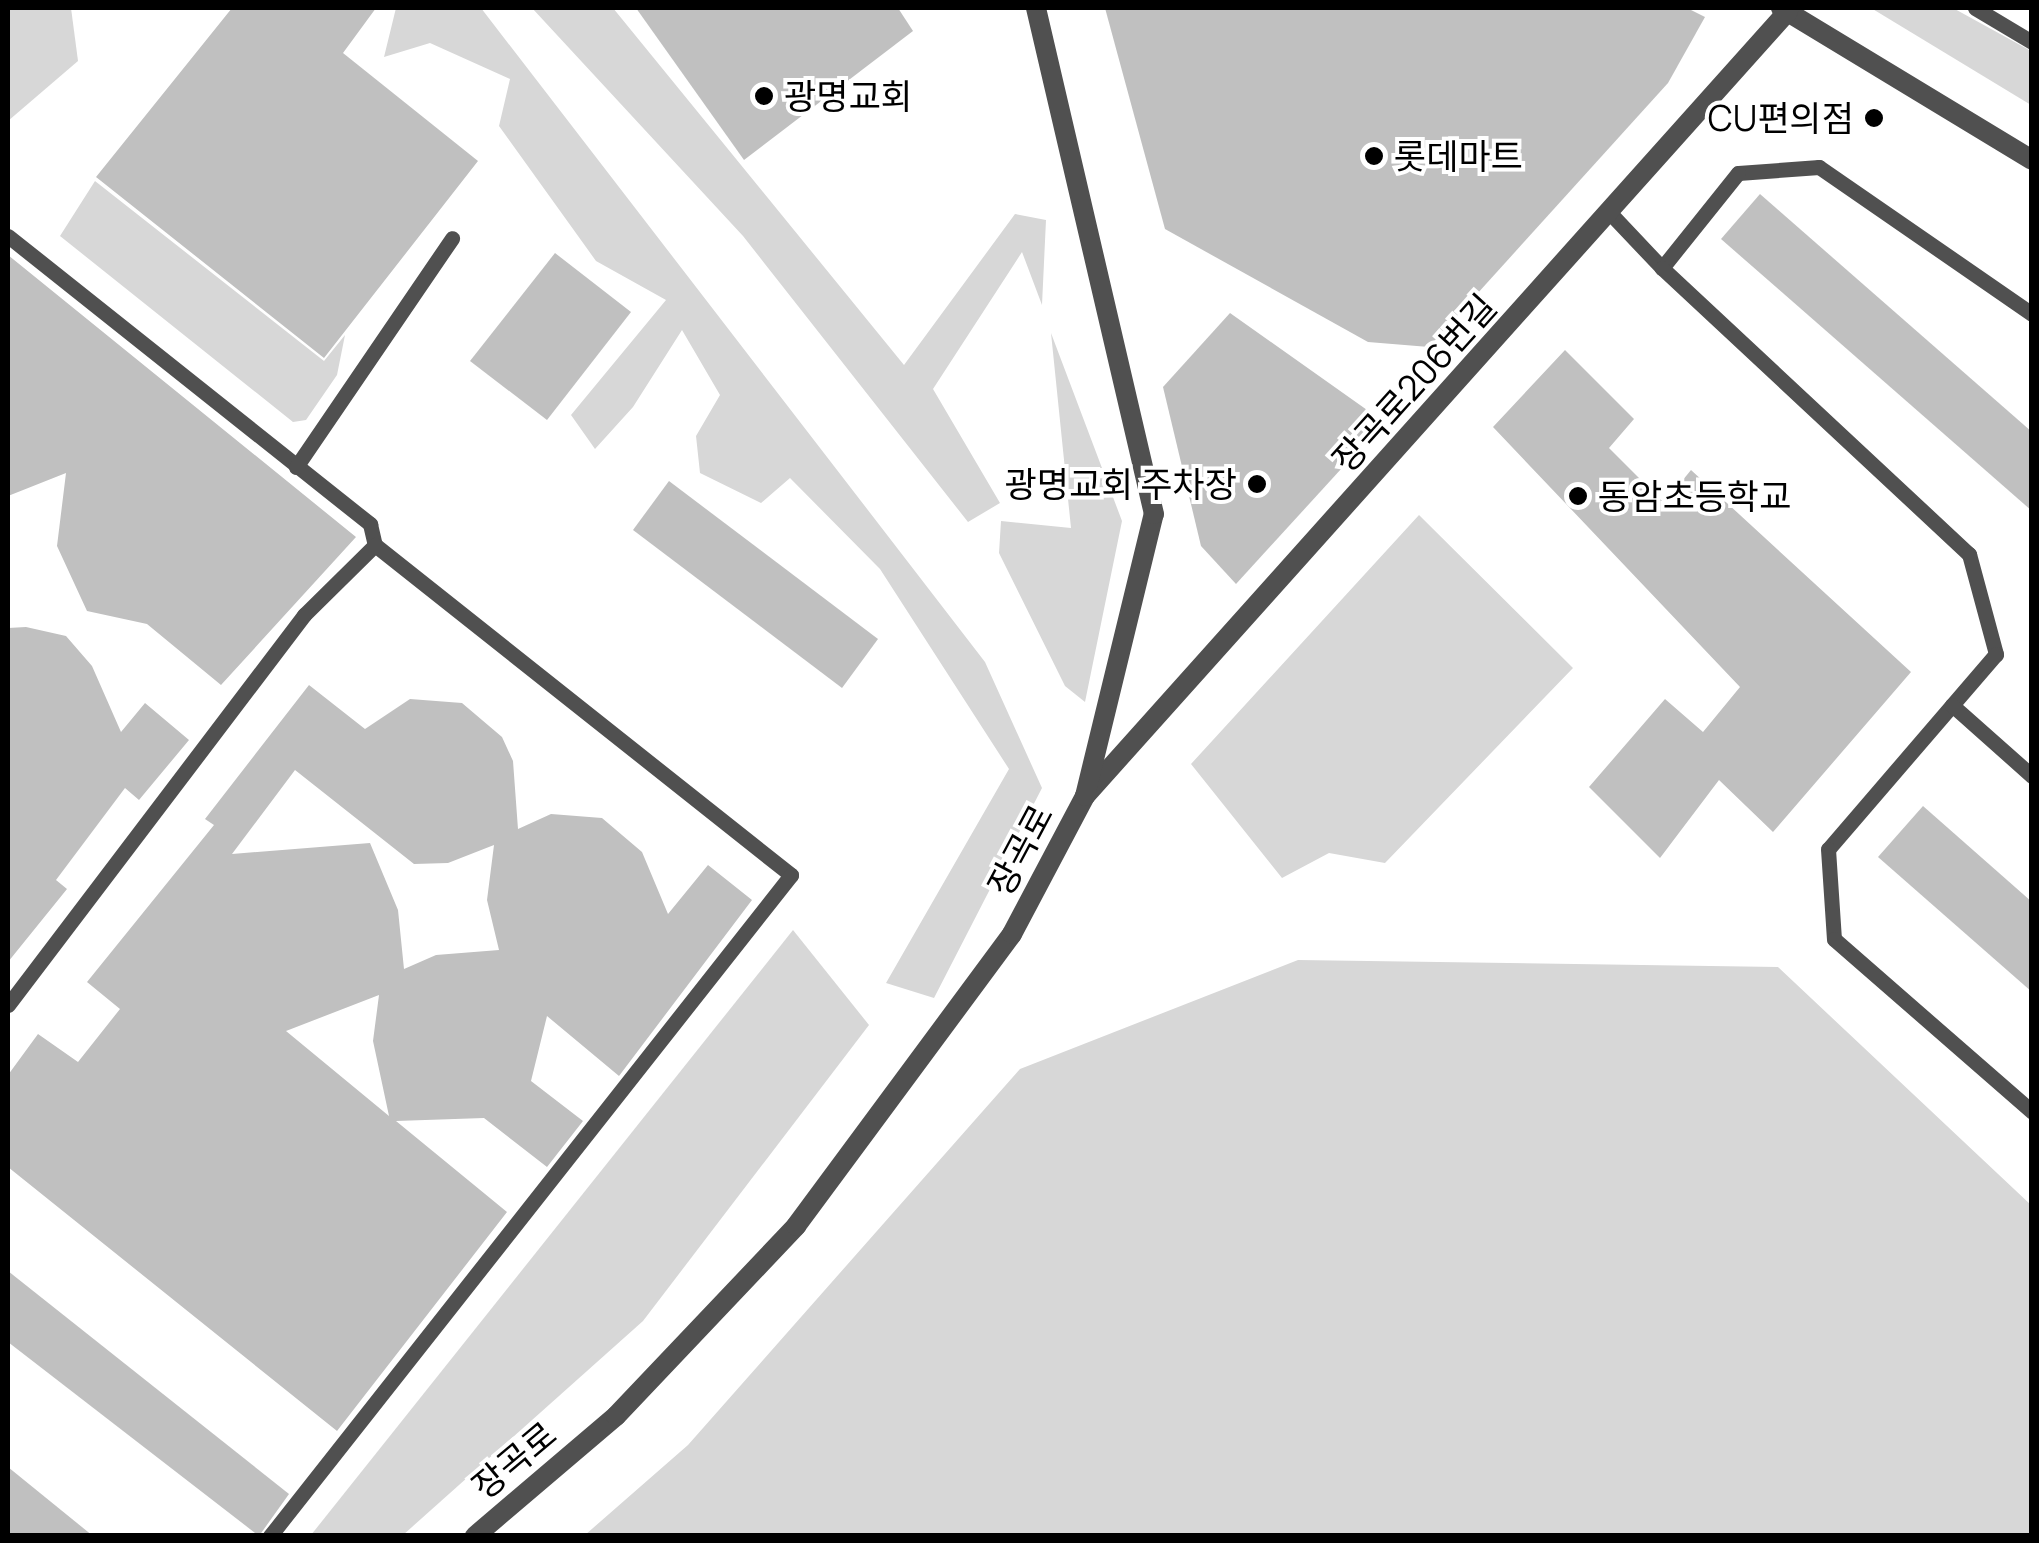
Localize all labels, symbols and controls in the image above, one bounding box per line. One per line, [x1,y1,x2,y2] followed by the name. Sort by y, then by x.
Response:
[784,75,913,117] place label: 광명교회
[753,85,775,107] marker: 광명교회
[1708,97,1854,139] place label: CU편의점
[1863,107,1885,129] marker: CU편의점
[1394,135,1523,177] place label: 롯데마트
[1363,145,1385,167] marker: 롯데마트
[1323,286,1505,480] street label: 장곡로206번길
[1005,463,1237,505] place label: 광명교회 주차장
[1246,473,1268,495] marker: 광명교회 주차장
[1598,475,1791,517] place label: 동암초등학교
[1567,485,1589,507] marker: 동암초등학교
[979,797,1061,903] street label: 장곡로
[464,1413,564,1507] street label: 장곡로

